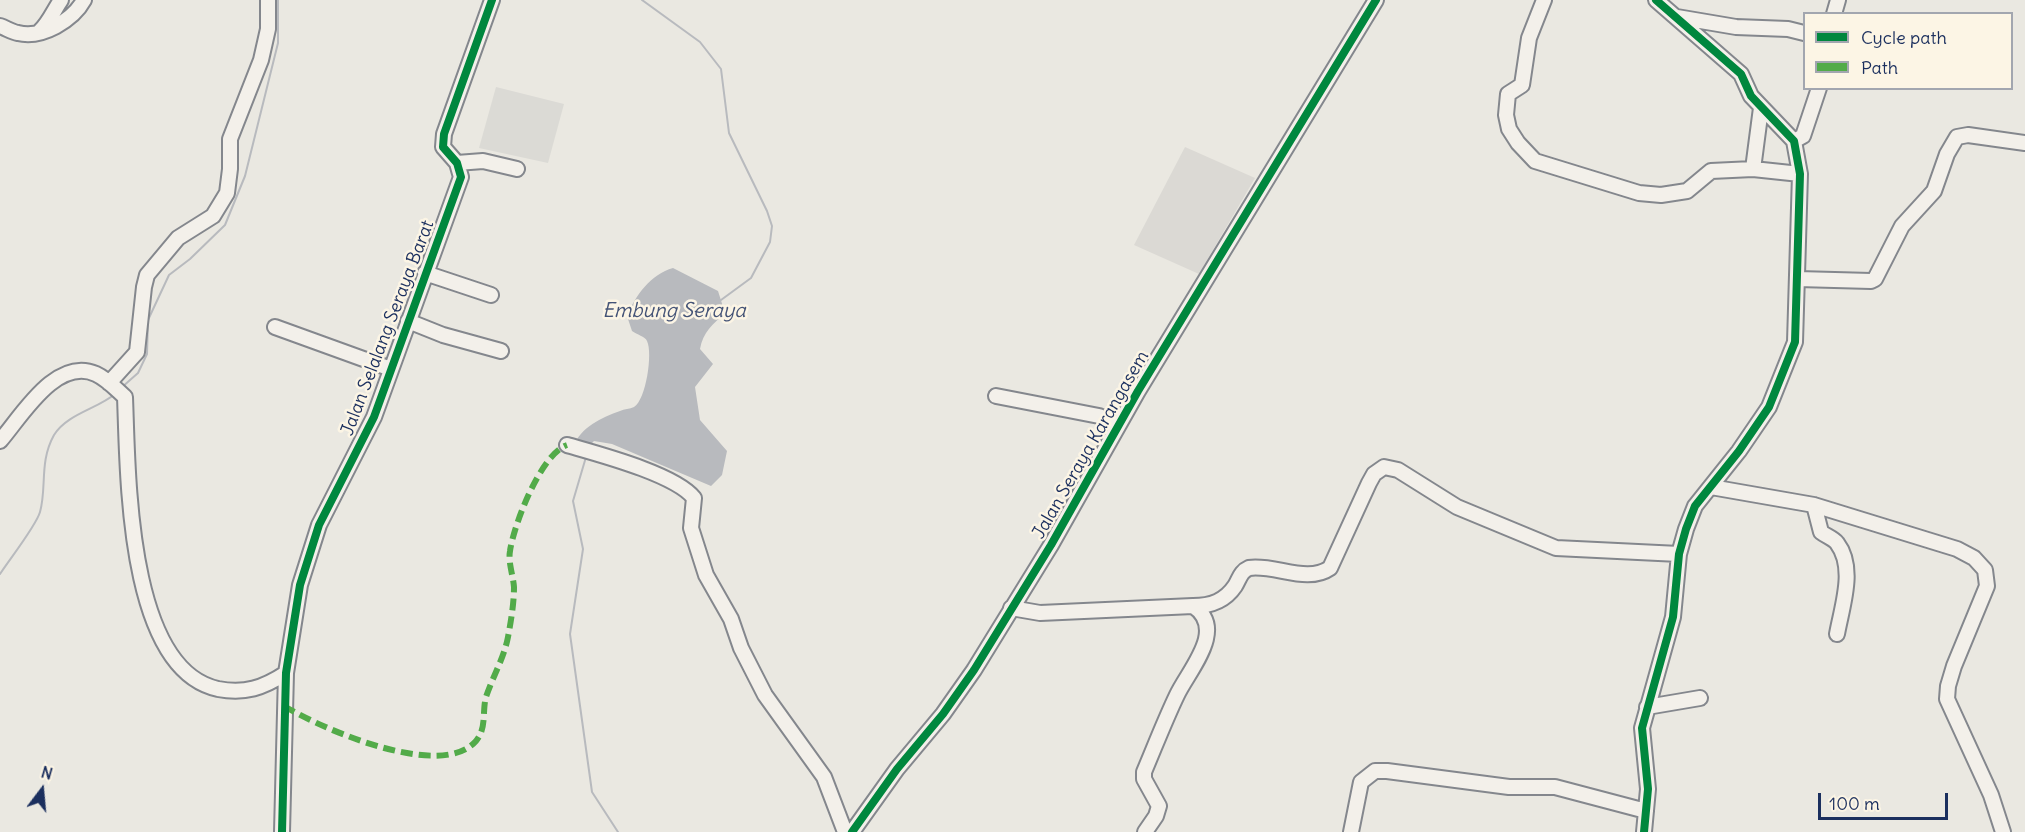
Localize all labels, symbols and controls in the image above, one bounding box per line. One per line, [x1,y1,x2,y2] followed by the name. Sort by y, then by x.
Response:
[1803,12,2013,90] legend
[1861,26,1947,49] text: Cycle path
[1861,56,1898,79] text: Path
[337,217,439,439] street label: Jalan Selalang Seraya Barat
[602,299,746,323] water label: Embung Seraya
[1028,347,1154,543] street label: Jalan Seraya Karangasem
[12,760,72,820] north arrow
[39,762,55,784] text: N
[1821,781,1952,819] scale bar
[1829,792,1880,815] text: 100 m

